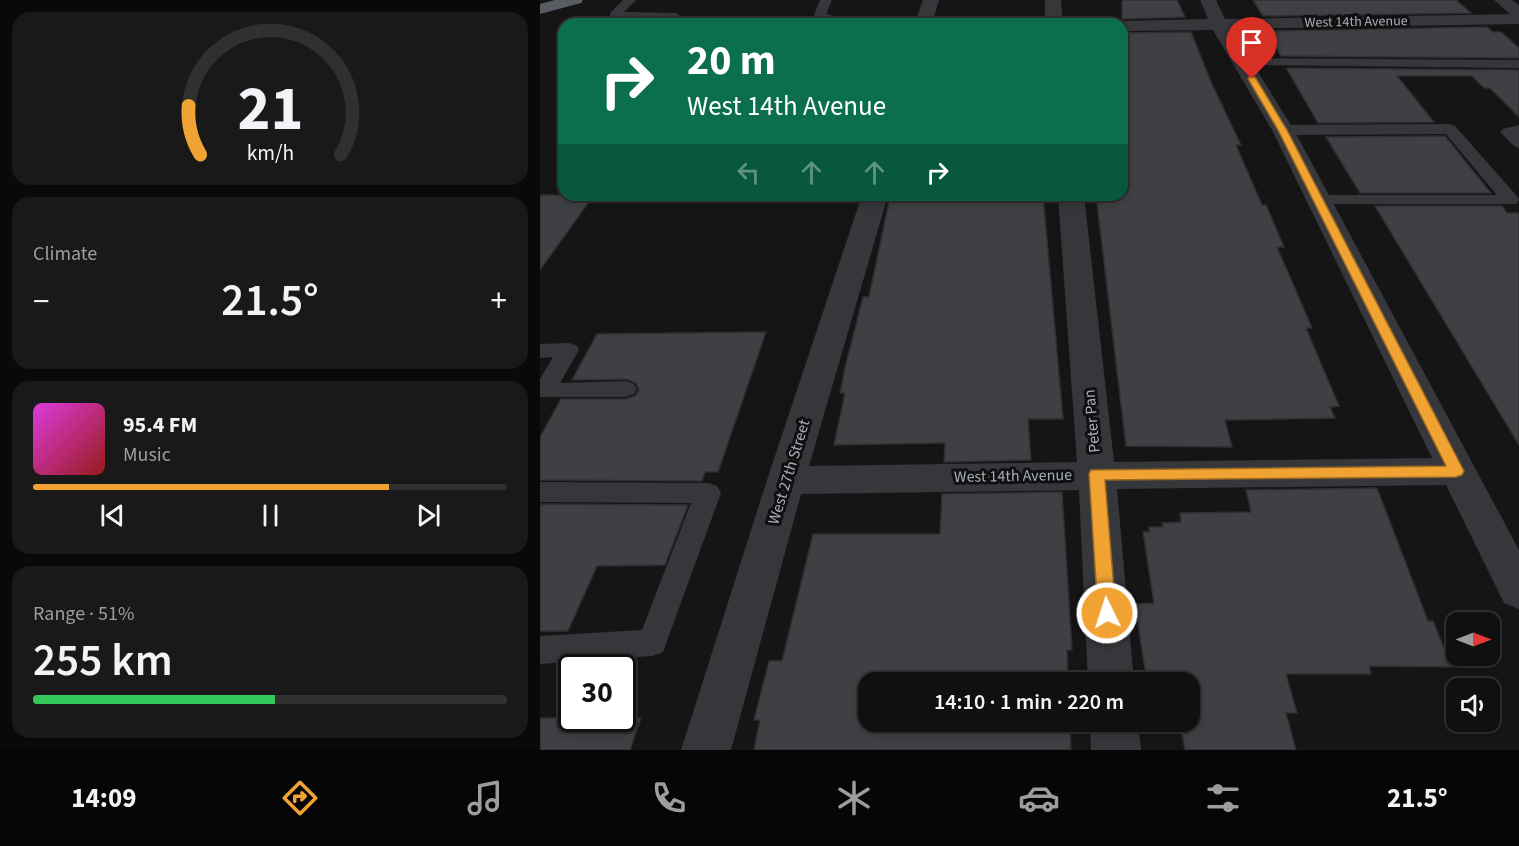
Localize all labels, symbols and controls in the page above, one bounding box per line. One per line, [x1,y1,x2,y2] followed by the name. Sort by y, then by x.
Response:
[1304,11,1408,33] street label: West 14th Avenue
[1226,17,1277,79] pin
[1235,26,1268,59] icon: arrive
[687,31,776,91] text: 20 m
[588,42,666,120] icon: right
[237,65,303,154] text: 21
[687,87,886,126] text: West 14th Avenue
[246,139,294,170] text: km/h
[732,156,765,189] icon: left
[795,156,828,189] icon: ahead
[858,156,891,189] icon: ahead
[921,156,954,189] icon: right
[33,240,97,268] text: Climate
[221,269,319,333] text: 21.5°
[33,278,49,325] text: −
[491,278,507,325] text: +
[1078,388,1106,454] street label: Peter Pan
[123,409,197,441] text: 95.4 FM
[763,416,816,527] street label: West 27th Street
[123,441,171,469] text: Music
[954,464,1072,488] street label: West 14th Avenue
[96,499,129,532] icon: previous
[254,499,287,532] icon: pause
[412,499,445,532] icon: next
[1075,581,1139,645] position arrow
[33,600,134,628] text: Range · 51%
[1446,612,1500,666] north arrow
[1446,612,1500,732] map controls
[33,629,173,693] text: 255 km
[558,654,636,732] speed limit sign: 30
[1446,678,1500,732] button: sound
[934,686,1124,718] text: 14:10 · 1 min · 220 m
[279,777,321,819] icon: directions
[464,777,506,819] icon: music
[648,777,690,819] icon: phone
[833,777,875,819] icon: climate
[1018,777,1060,819] icon: car
[1202,777,1244,819] icon: filters
[71,779,136,818] text: 14:09
[1387,779,1448,818] text: 21.5°

